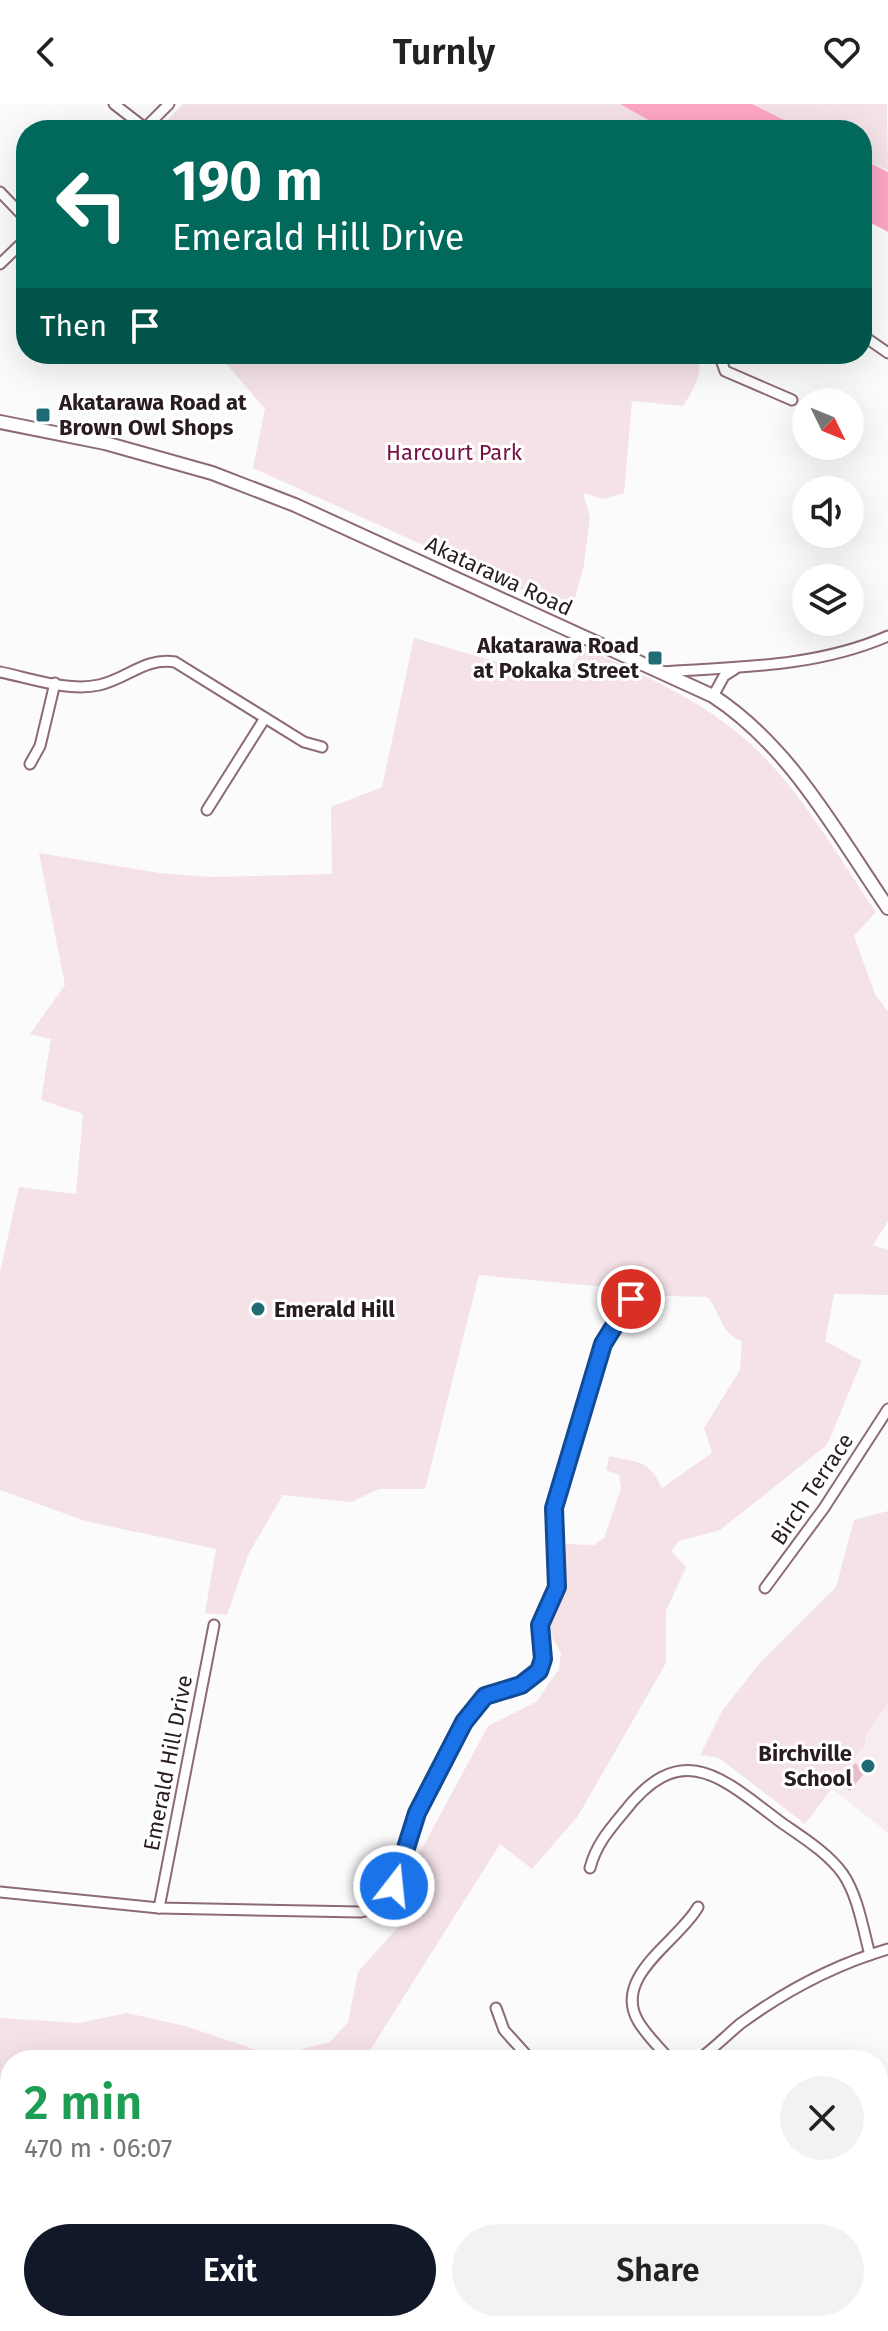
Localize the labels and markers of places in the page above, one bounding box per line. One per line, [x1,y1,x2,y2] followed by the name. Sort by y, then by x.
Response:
[58,389,247,441] place label: Akatarawa Road at Brown Owl Shops
[34,406,52,424] marker: Akatarawa Road at Brown Owl Shops
[473,632,640,684] place label: Akatarawa Road at Pokaka Street
[646,649,664,667] marker: Akatarawa Road at Pokaka Street
[597,1265,665,1333] pin
[274,1296,395,1323] place label: Emerald Hill
[249,1300,267,1318] marker: Emerald Hill
[758,1740,852,1792] place label: Birchville School
[859,1757,877,1775] marker: Birchville School

